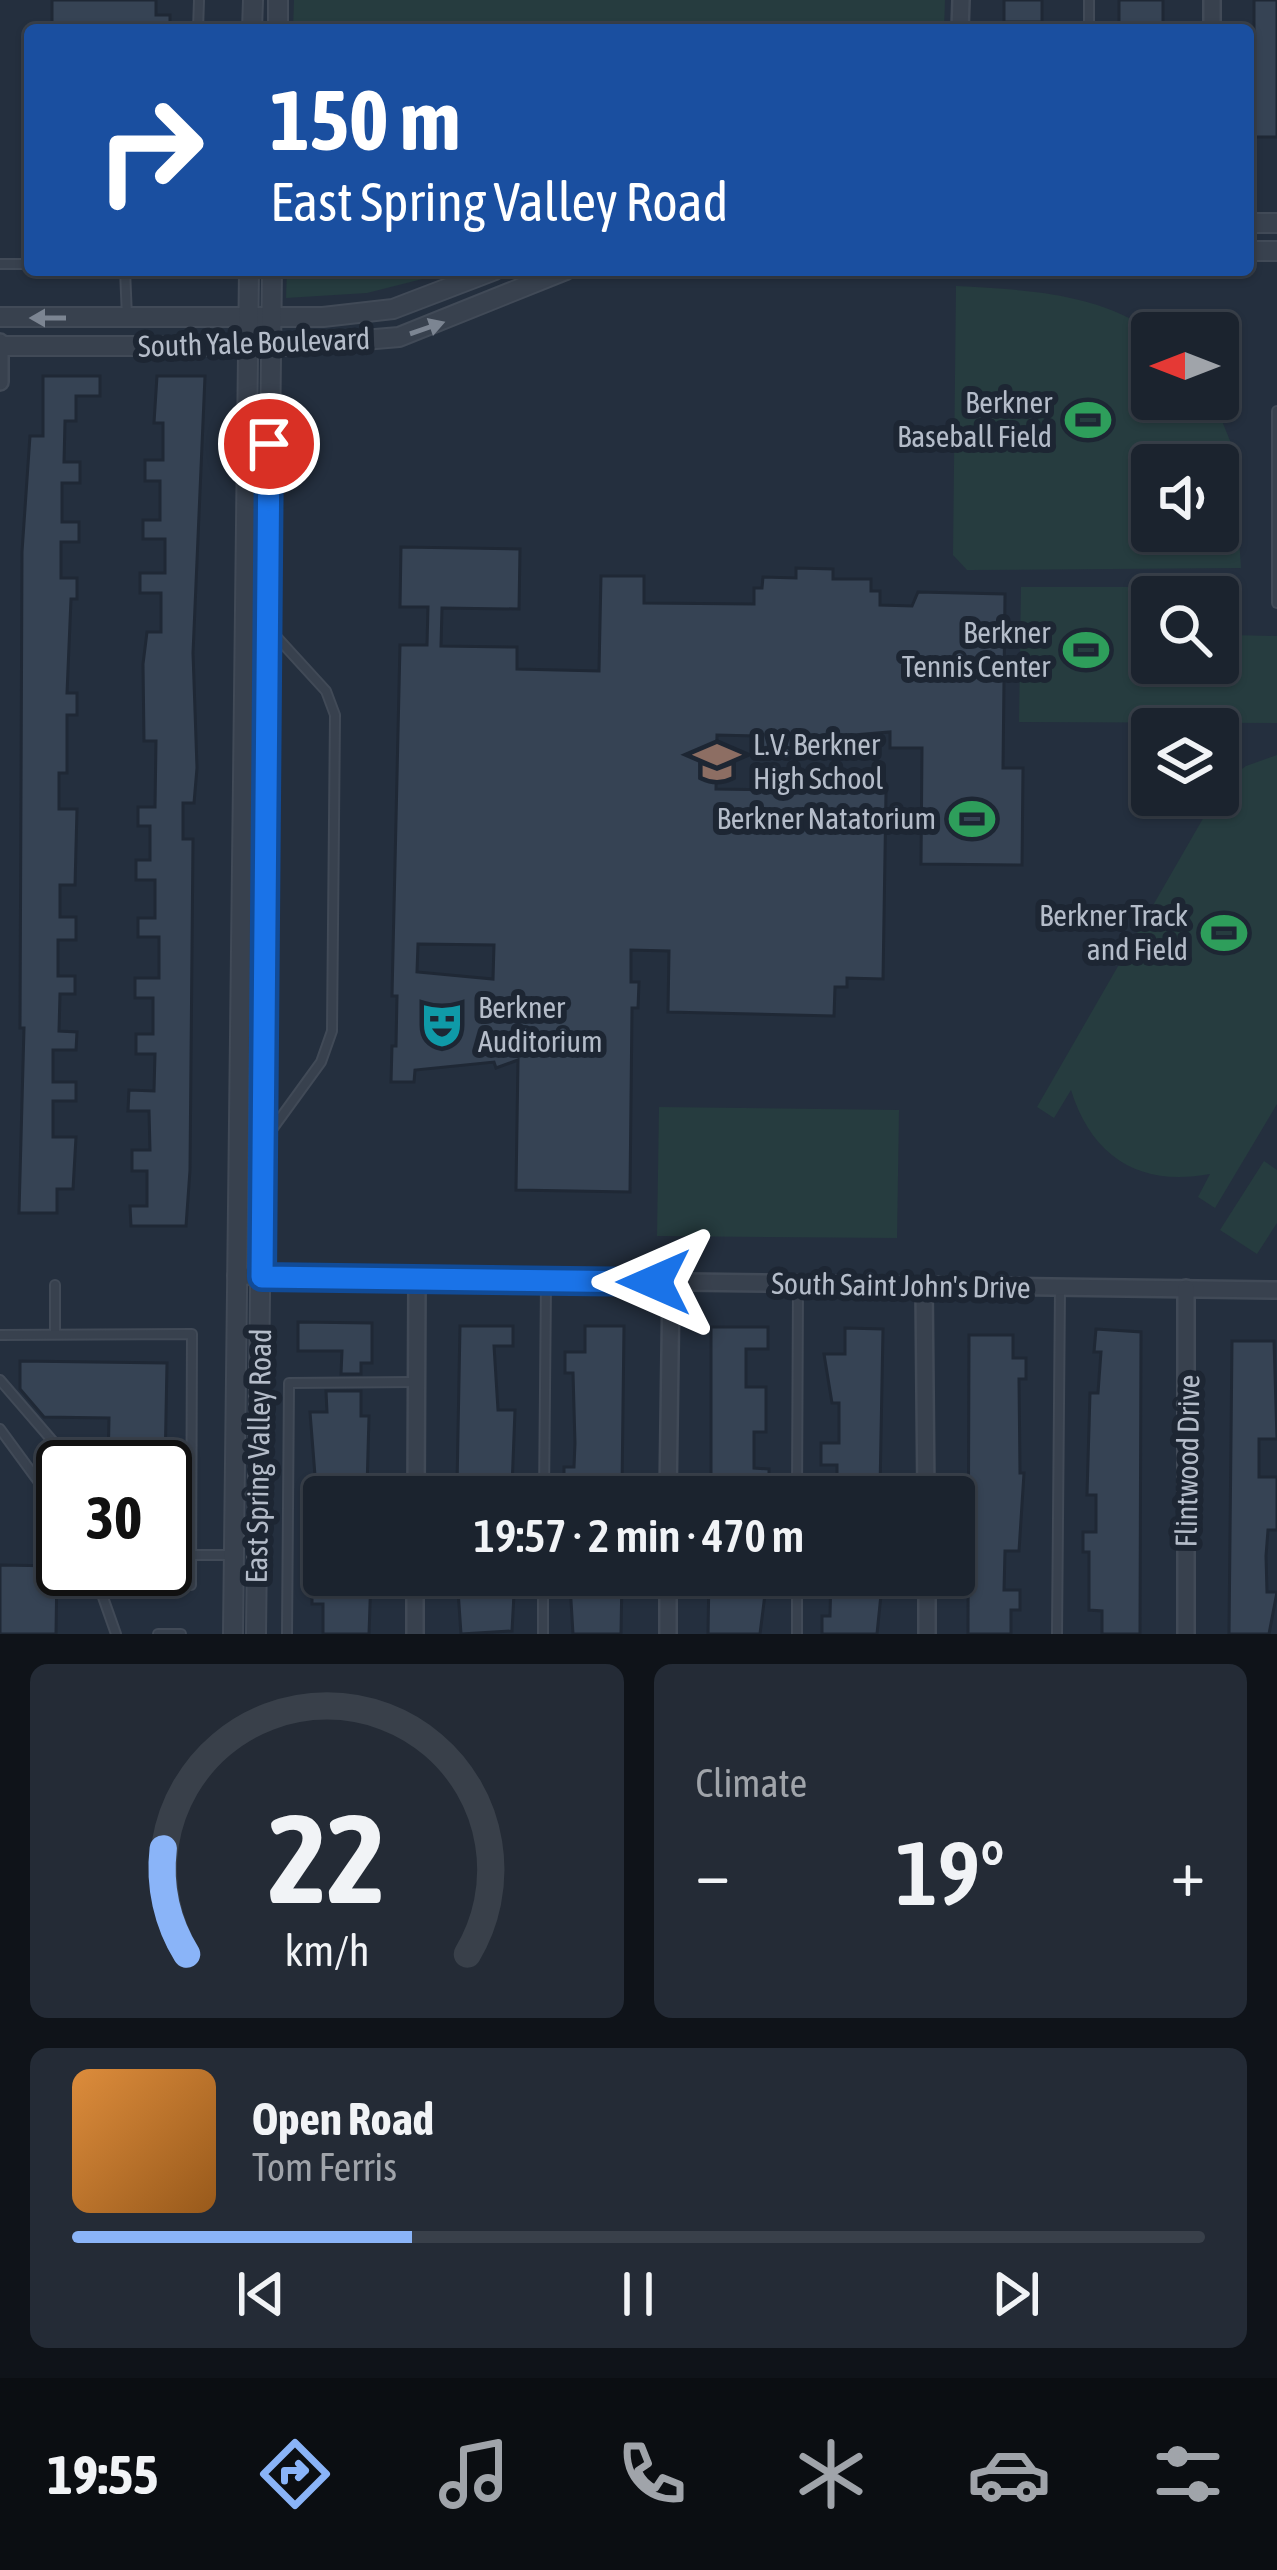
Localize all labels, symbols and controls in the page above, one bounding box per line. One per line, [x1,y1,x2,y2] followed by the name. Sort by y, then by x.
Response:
[72,72,228,228] icon: right
[270,72,460,168] text: 150 m
[270,171,728,232] text: East Spring Valley Road
[28,308,66,327] one-way arrow
[1131,312,1239,420] north arrow
[1131,312,1239,816] map controls
[409,317,446,336] one-way arrow
[137,321,371,363] street label: South Yale Boulevard
[897,385,1053,453] place label: Berkner Baseball Field
[218,393,320,495] pin
[1063,395,1113,445] sports icon: Berkner Baseball Field
[236,411,302,477] icon: arrive
[1131,444,1239,552] button: sound
[1131,576,1239,684] button: search
[902,615,1051,683] place label: Berkner Tennis Center
[1061,625,1111,675] sports icon: Berkner Tennis Center
[1131,708,1239,816] button: layers
[753,727,883,795] place label: L.V. Berkner High School
[692,737,742,787] school or university icon: L.V. Berkner High School
[947,794,997,844] sports icon: Berkner Natatorium
[716,801,936,835] place label: Berkner Natatorium
[1039,898,1188,966] place label: Berkner Track and Field
[1199,908,1249,958] sports icon: Berkner Track and Field
[478,990,603,1058] place label: Berkner Auditorium
[417,1000,467,1050] theatre icon: Berkner Auditorium
[591,1219,717,1345] position arrow
[771,1266,1031,1304] street label: South Saint John's Drive
[239,1328,277,1584] street label: East Spring Valley Road
[1168,1374,1206,1548] street label: Flintwood Drive
[36,1440,192,1596] speed limit sign: 30
[474,1510,804,1562] text: 19:57 · 2 min · 470 m
[696,1761,807,1805] text: Climate
[268,1786,385,1929] text: 22
[896,1821,1005,1924] text: 19°
[696,1834,730,1910] text: −
[1171,1834,1205,1910] text: +
[284,1926,369,1975] text: km/h
[252,2093,434,2145] text: Open Road
[252,2145,397,2189] text: Tom Ferris
[228,2261,294,2327] icon: previous
[605,2261,671,2327] icon: pause
[983,2261,1049,2327] icon: next
[253,2432,337,2516] icon: directions
[432,2432,516,2516] icon: music
[610,2432,694,2516] icon: phone
[789,2432,873,2516] icon: climate
[967,2432,1051,2516] icon: car
[1146,2432,1230,2516] icon: filters
[47,2444,158,2505] text: 19:55

